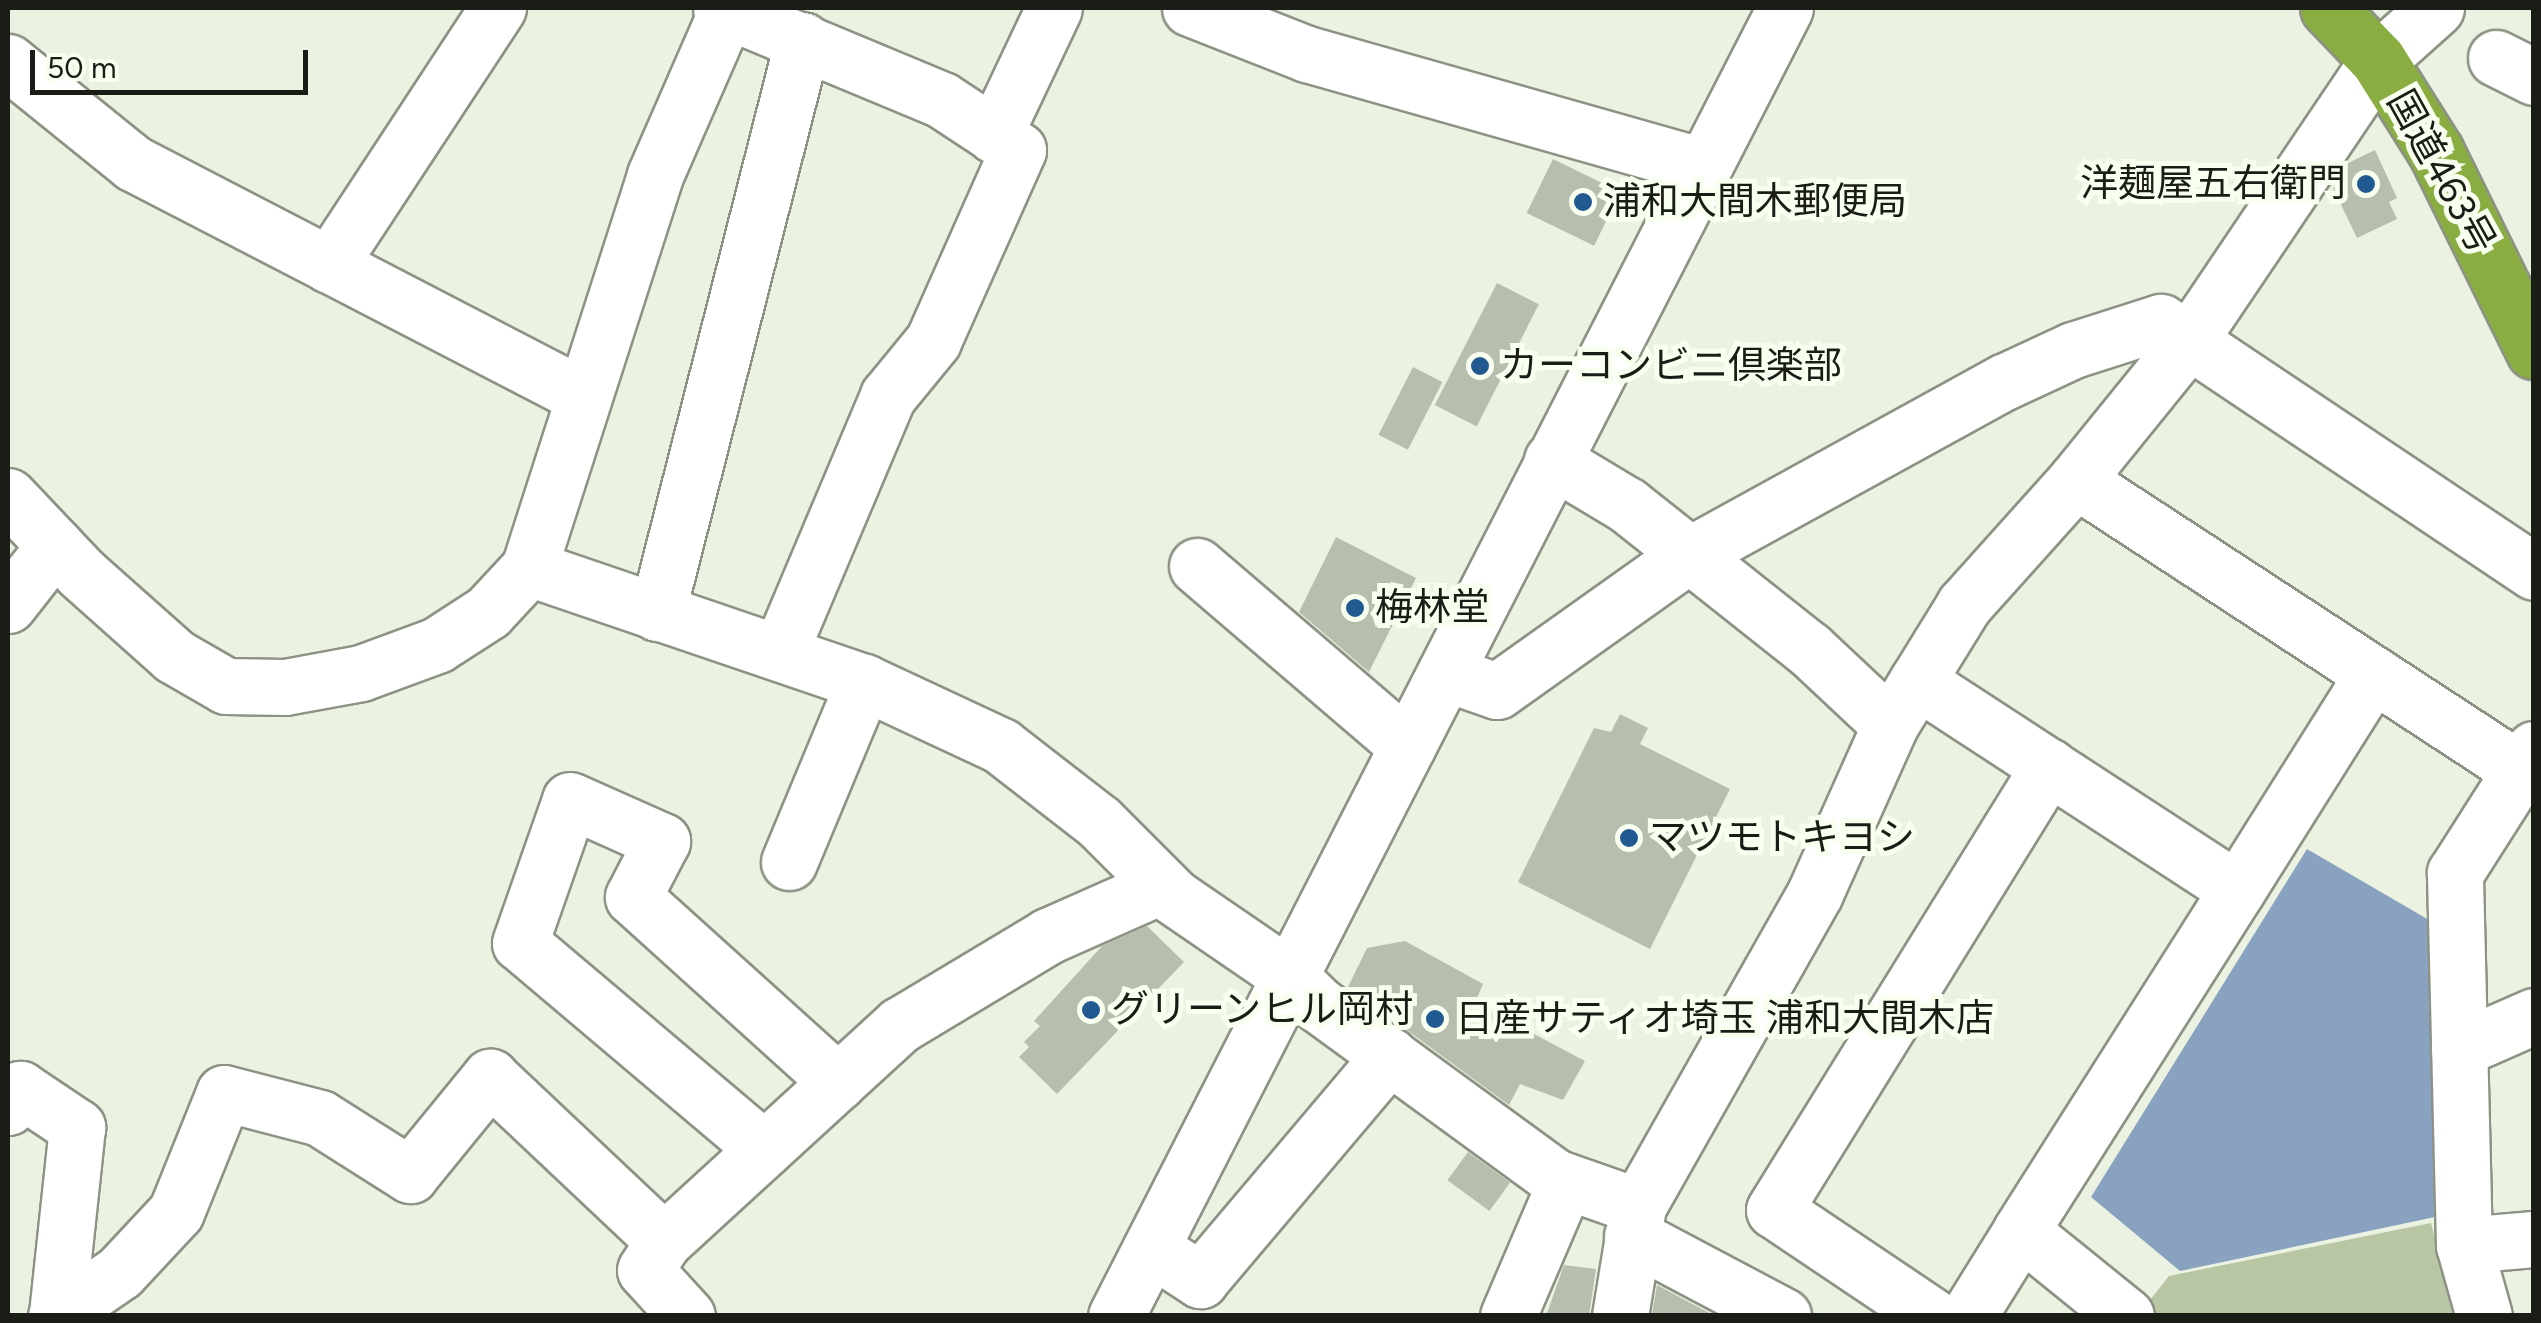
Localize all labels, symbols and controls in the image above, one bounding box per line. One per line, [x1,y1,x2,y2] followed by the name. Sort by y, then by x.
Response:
[35,30,312,92] scale bar
[47,49,116,86] text: 50 m
[2377,82,2505,262] street label: 国道463号
[2080,161,2346,207] place label: 洋麺屋五右衛門
[2355,173,2377,195] marker: 洋麺屋五右衛門
[1603,179,1907,225] place label: 浦和大間木郵便局
[1572,191,1594,213] marker: 浦和大間木郵便局
[1500,343,1842,389] place label: カーコンビニ倶楽部
[1469,355,1491,377] marker: カーコンビニ倶楽部
[1375,585,1489,631] place label: 梅林堂
[1344,597,1366,619] marker: 梅林堂
[1649,815,1915,861] place label: マツモトキヨシ
[1618,827,1640,849] marker: マツモトキヨシ
[1111,987,1415,1033] place label: グリーンヒル岡村
[1455,996,1996,1042] place label: 日産サティオ埼玉 浦和大間木店
[1080,999,1102,1021] marker: グリーンヒル岡村
[1424,1008,1446,1030] marker: 日産サティオ埼玉 浦和大間木店

